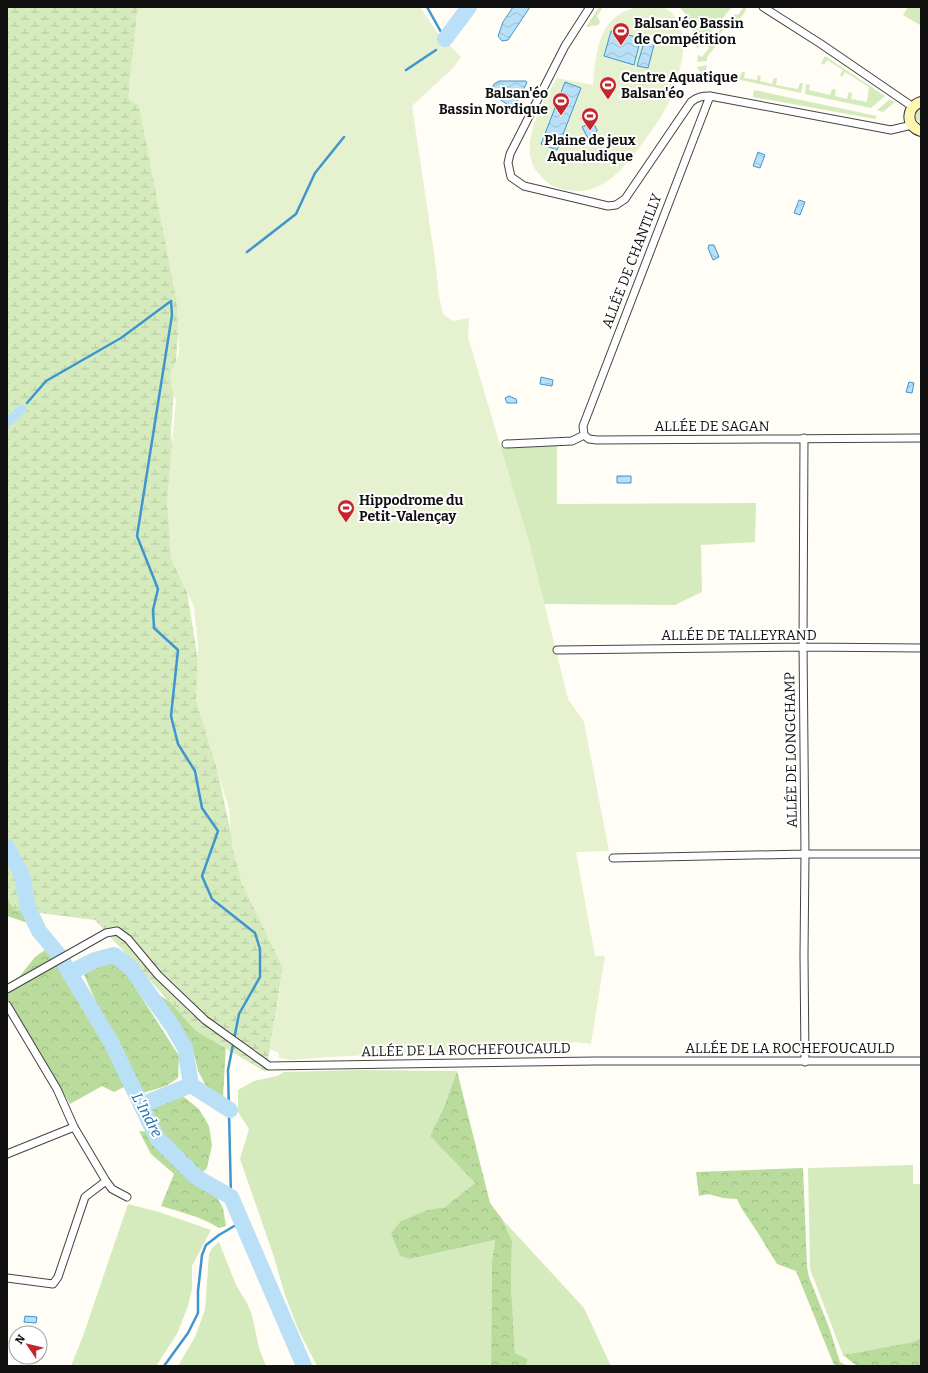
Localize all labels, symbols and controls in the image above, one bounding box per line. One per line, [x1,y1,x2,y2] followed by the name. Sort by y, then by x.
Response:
[634,15,744,48] place label: Balsan'éo Bassin de Compétition
[611,21,631,46] sports icon: Balsan'éo Bassin de Compétition
[621,69,738,102] place label: Centre Aquatique Balsan'éo
[598,75,618,100] sports icon: Centre Aquatique Balsan'éo
[439,85,548,118] place label: Balsan'éo Bassin Nordique
[551,91,571,116] sports icon: Balsan'éo Bassin Nordique
[580,106,600,131] sports icon: Plaine de jeux Aqualudique
[544,132,636,165] place label: Plaine de jeux Aqualudique
[598,191,666,331] street label: ALLÉE DE CHANTILLY
[655,417,769,435] street label: ALLÉE DE SAGAN
[359,492,463,525] place label: Hippodrome du Petit-Valençay
[336,498,356,523] sports icon: Hippodrome du Petit-Valençay
[661,626,817,644] street label: ALLÉE DE TALLEYRAND
[780,672,801,828] street label: ALLÉE DE LONGCHAMP
[361,1039,571,1060] street label: ALLÉE DE LA ROCHEFOUCAULD
[685,1039,895,1057] street label: ALLÉE DE LA ROCHEFOUCAULD
[128,1090,166,1141] water label: L'Indre
[8,1325,48,1365] north arrow
[12,1332,28,1347] text: N

